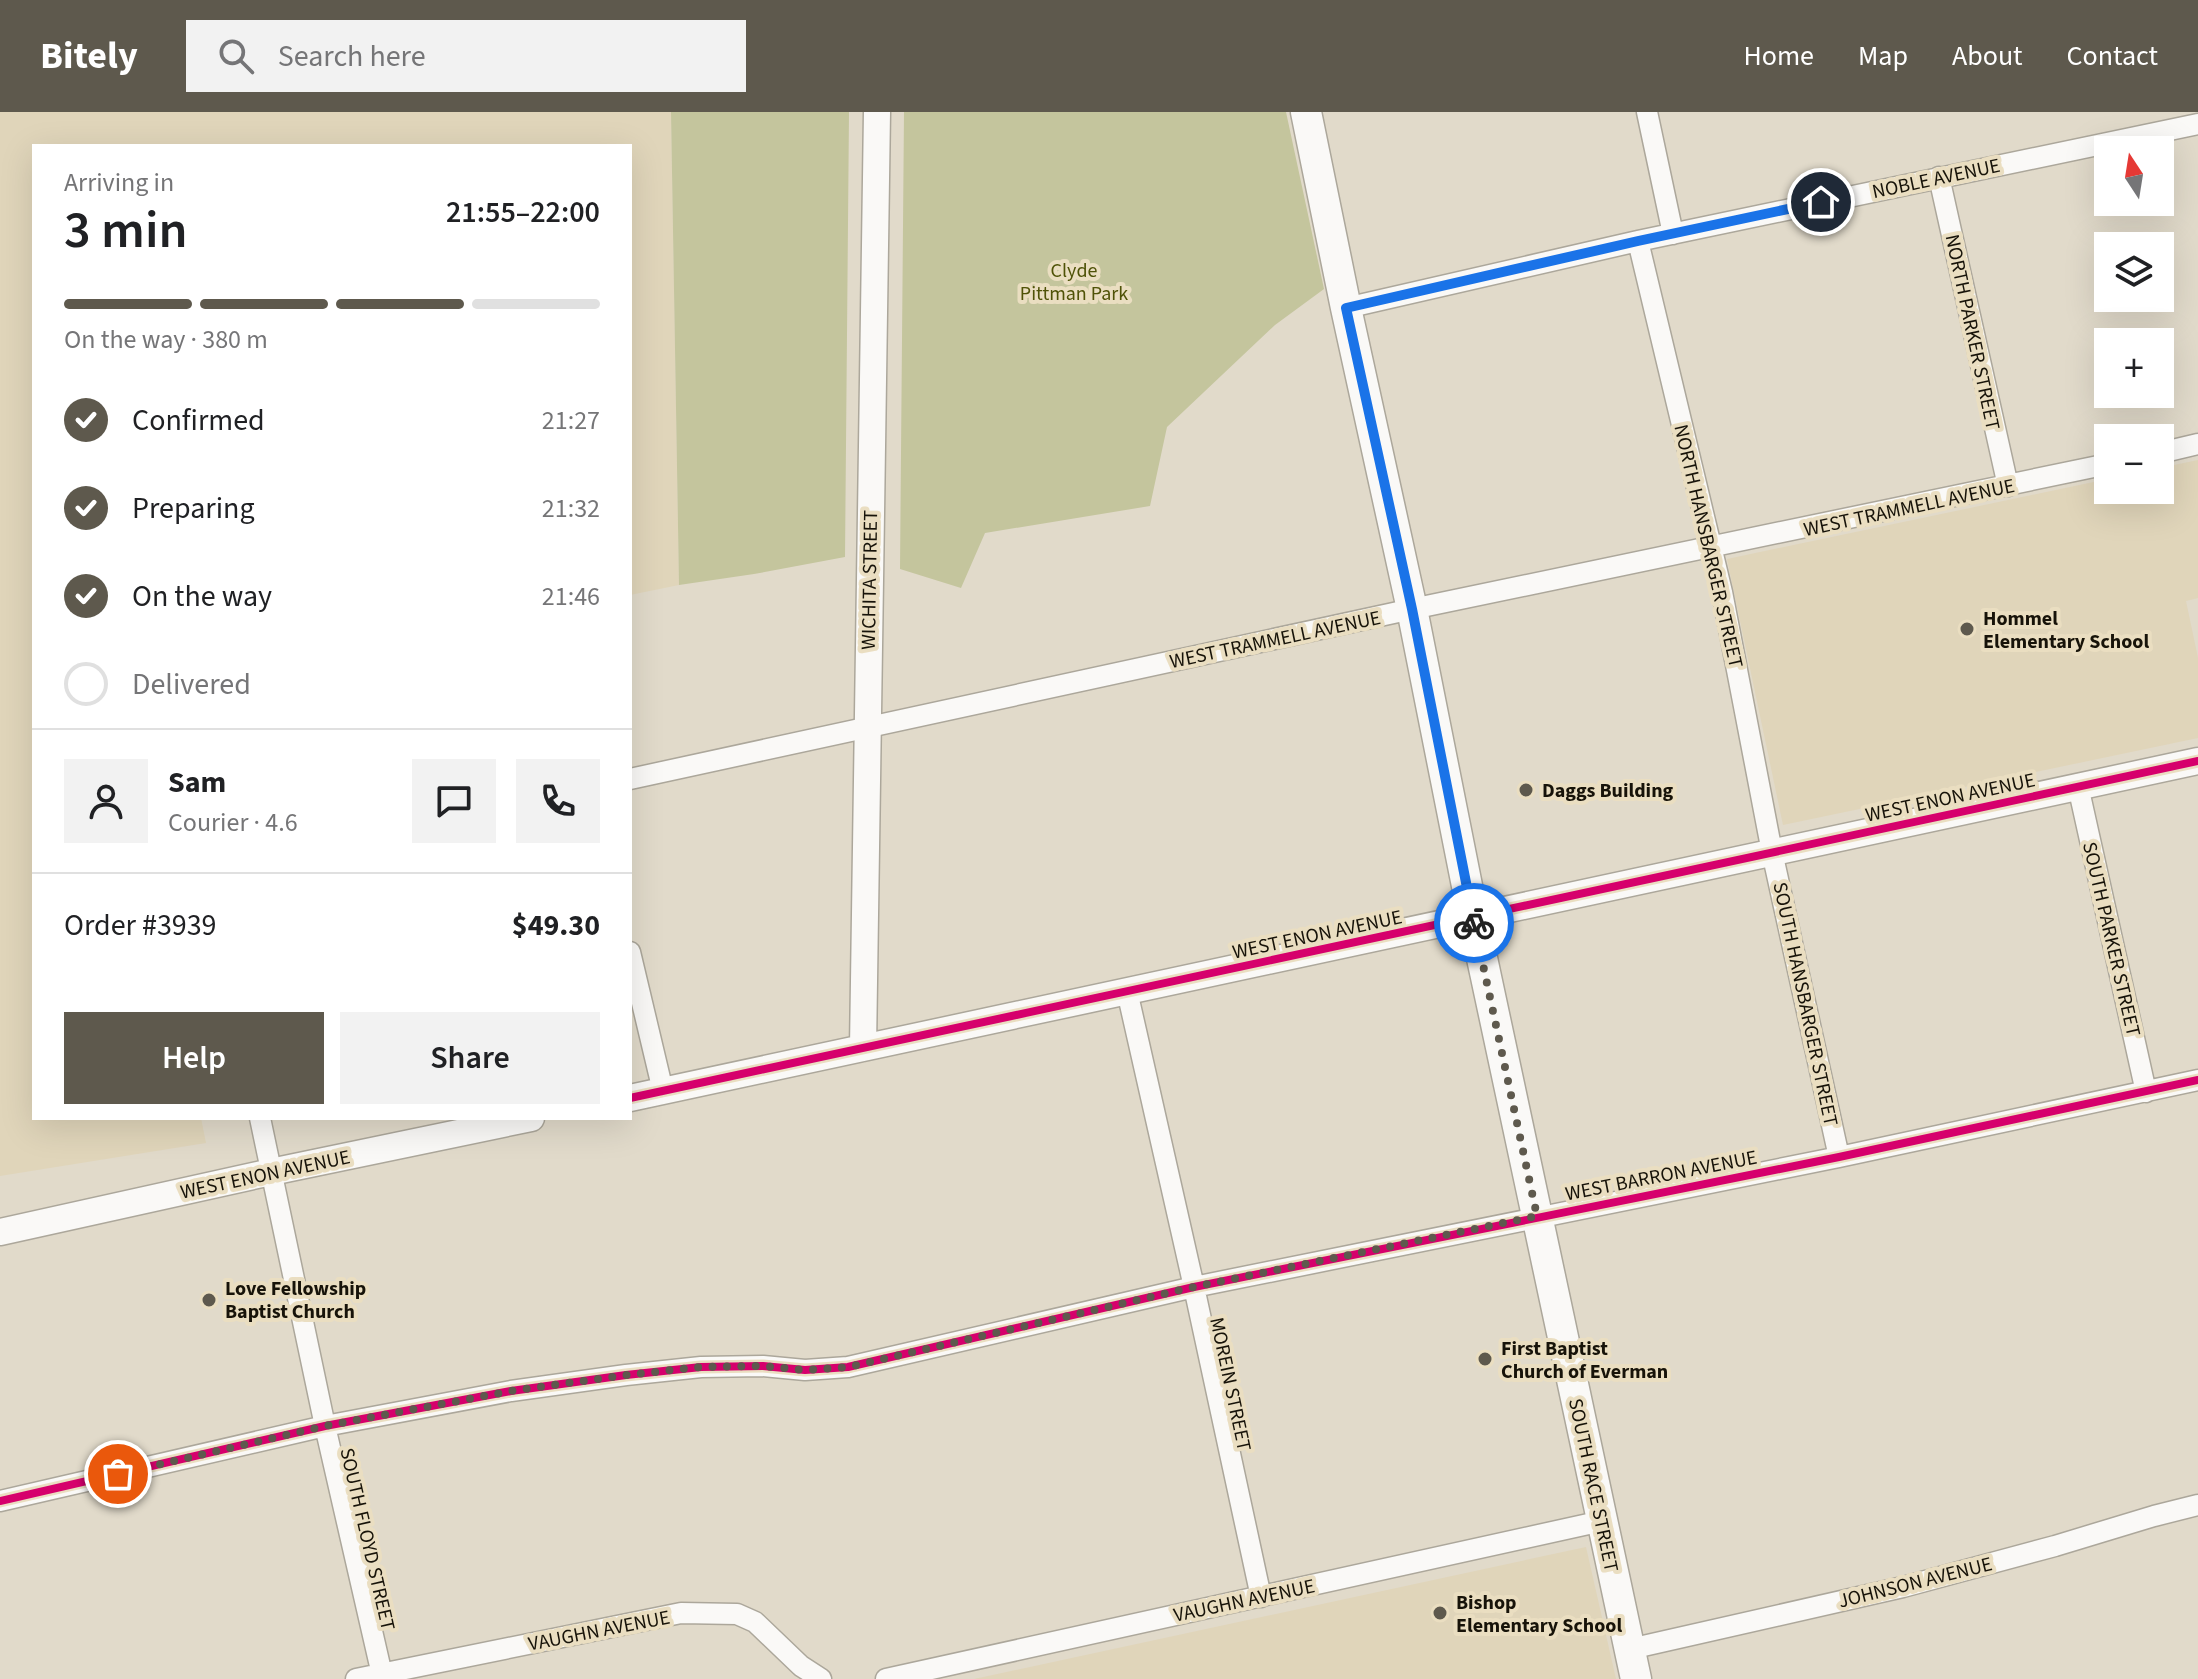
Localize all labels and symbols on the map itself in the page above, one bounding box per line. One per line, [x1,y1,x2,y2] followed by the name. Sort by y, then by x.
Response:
[2094,136,2174,216] north arrow
[1870,152,2003,206] street label: NOBLE AVENUE
[1787,168,1855,236] pin
[1938,232,2007,433] street label: NORTH PARKER STREET
[1020,257,1128,308] park label: Clyde Pittman Park
[1666,422,1750,671] street label: NORTH HANSBARGER STREET
[1801,472,2017,544] street label: WEST TRAMMELL AVENUE
[855,510,885,650] street label: WICHITA STREET
[1167,604,1383,676] street label: WEST TRAMMELL AVENUE
[1983,605,2149,656] place label: Hommel Elementary School
[1958,620,1976,638] marker: Hommel Elementary School
[1863,766,2038,830] street label: WEST ENON AVENUE
[1542,777,1674,805] place label: Daggs Building
[1517,781,1535,799] marker: Daggs Building
[2075,839,2147,1040] street label: SOUTH PARKER STREET
[1765,880,1845,1129] street label: SOUTH HANSBARGER STREET
[1434,883,1514,963] courier
[1230,903,1405,967] street label: WEST ENON AVENUE
[178,1143,353,1207] street label: WEST ENON AVENUE
[1563,1144,1759,1208] street label: WEST BARRON AVENUE
[225,1275,366,1326] place label: Love Fellowship Baptist Church
[200,1291,218,1309] marker: Love Fellowship Baptist Church
[1202,1315,1258,1454] street label: MOREIN STREET
[1501,1335,1668,1386] place label: First Baptist Church of Everman
[1476,1350,1494,1368] marker: First Baptist Church of Everman
[1561,1396,1625,1575] street label: SOUTH RACE STREET
[84,1440,152,1508] pin
[332,1445,402,1634] street label: SOUTH FLOYD STREET
[1835,1550,1995,1616] street label: JOHNSON AVENUE
[1171,1572,1317,1630] street label: VAUGHN AVENUE
[1456,1589,1622,1640] place label: Bishop Elementary School
[526,1604,672,1658] street label: VAUGHN AVENUE
[1431,1604,1449,1622] marker: Bishop Elementary School

